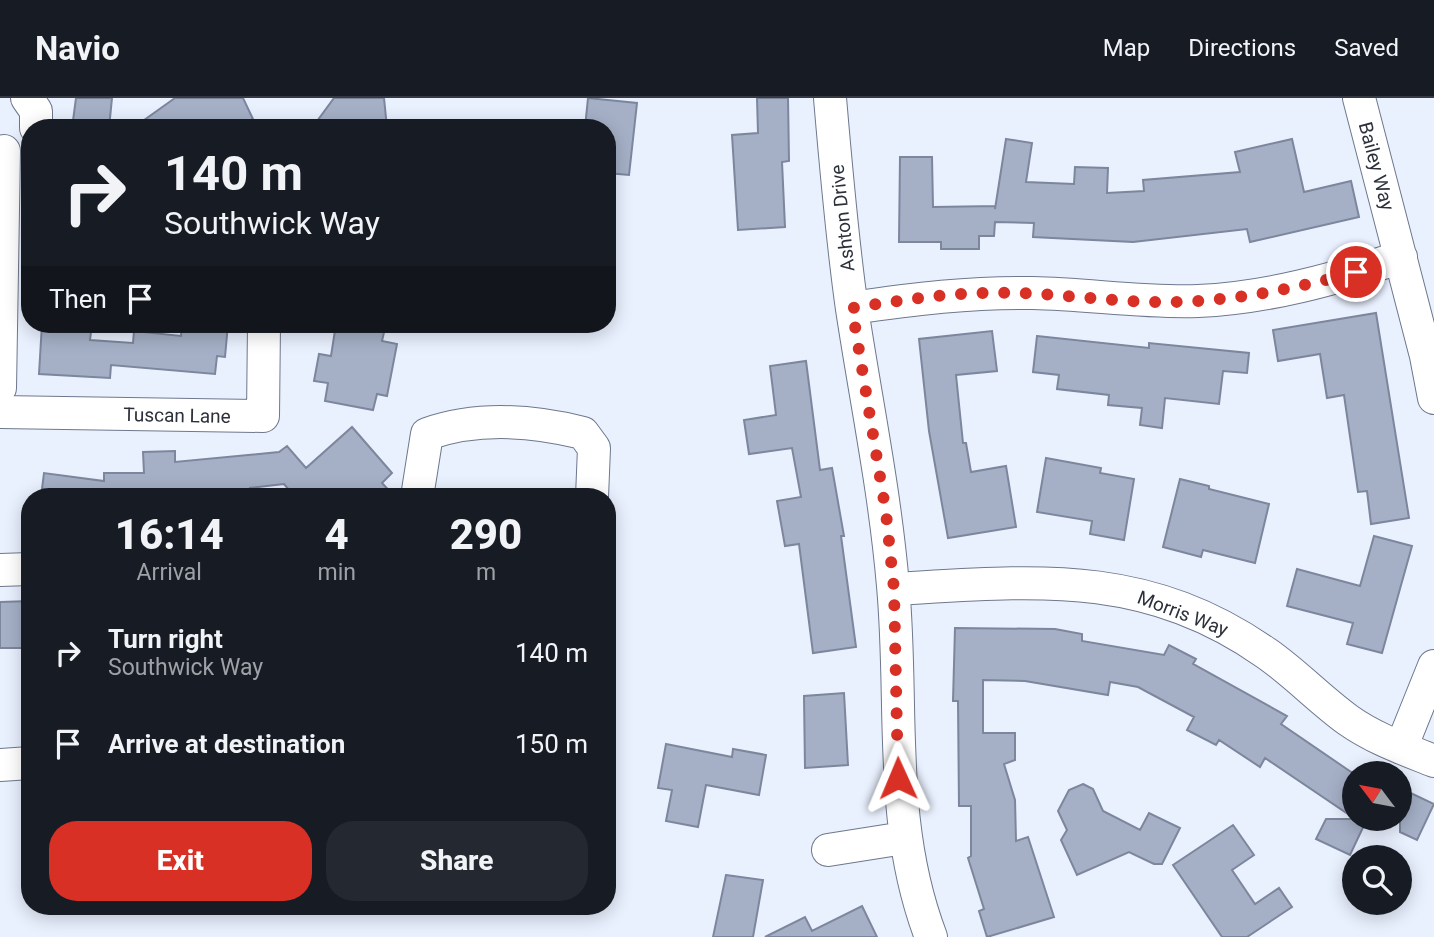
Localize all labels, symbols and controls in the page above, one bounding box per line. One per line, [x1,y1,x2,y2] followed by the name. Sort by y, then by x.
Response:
[35,29,120,68] text: Navio
[1103,34,1150,62] text: Map
[1188,34,1296,62] text: Directions
[1334,34,1399,62] text: Saved
[1354,119,1399,213] street label: Bailey Way
[164,145,303,202] text: 140 m
[49,147,140,238] icon: right
[825,163,860,273] street label: Ashton Drive
[164,204,380,242] text: Southwick Way
[1326,242,1386,302] pin
[1337,253,1375,291] icon: arrive
[121,280,159,318] icon: arrive
[49,284,107,314] text: Then
[123,403,231,428] street label: Tuscan Lane
[115,510,224,559] text: 16:14
[325,510,349,559] text: 4
[450,510,522,559] text: 290
[137,559,202,586] text: Arrival
[317,559,356,586] text: min
[476,559,496,586] text: m
[1134,586,1231,641] street label: Morris Way
[108,624,223,654] text: Turn right
[49,634,87,672] icon: right
[515,638,588,668] text: 140 m
[108,654,263,681] text: Southwick Way
[49,725,87,763] icon: arrive
[108,729,345,759] text: Arrive at destination
[515,729,588,759] text: 150 m
[861,741,935,815] position arrow
[1342,761,1412,831] north arrow
[1342,761,1412,915] map controls
[49,821,312,901] button: Exit
[326,821,588,901] button: Share
[1342,845,1412,915] button: search

